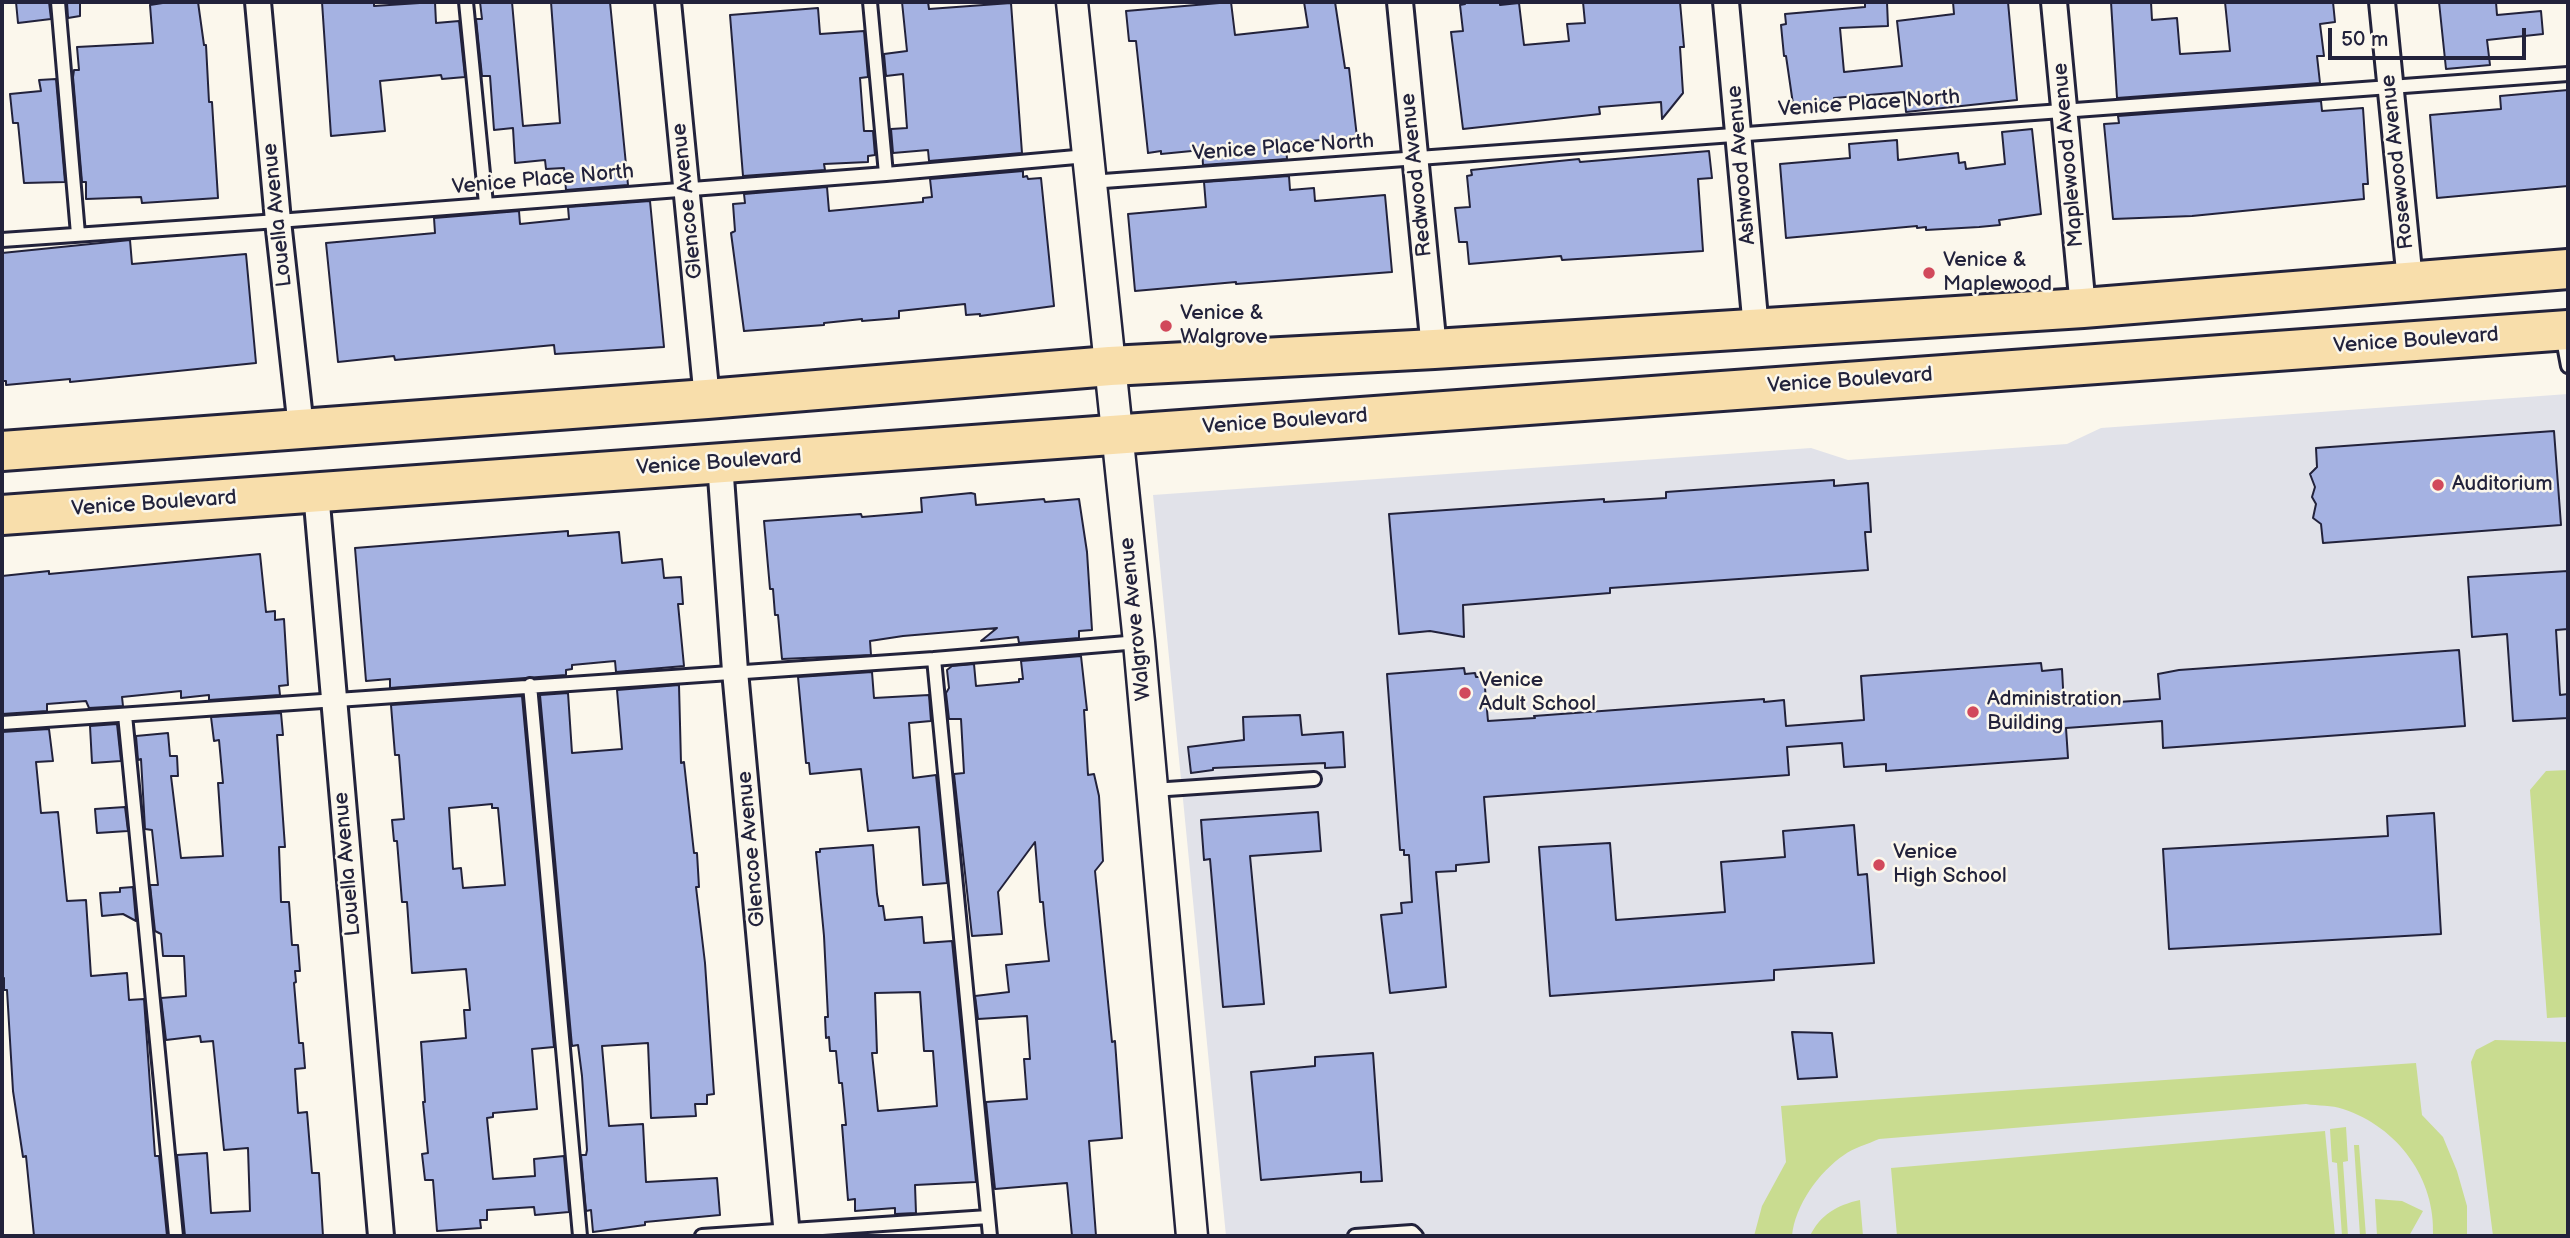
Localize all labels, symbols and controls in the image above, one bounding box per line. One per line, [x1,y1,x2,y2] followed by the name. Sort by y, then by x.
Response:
[2332,14,2530,58] scale bar
[2341,27,2388,52] text: 50 m
[2048,62,2090,248] street label: Maplewood Avenue
[2376,73,2420,251] street label: Rosewood Avenue
[1722,84,1762,246] street label: Ashwood Avenue
[1777,85,1961,123] street label: Venice Place North
[1396,92,1438,258] street label: Redwood Avenue
[667,122,709,280] street label: Glencoe Avenue
[1191,129,1375,167] street label: Venice Place North
[258,142,298,288] street label: Louella Avenue
[451,160,635,200] street label: Venice Place North
[1943,248,2052,298] place label: Venice & Maplewood
[1921,265,1937,281] marker: Venice & Maplewood
[1180,301,1268,351] place label: Venice & Walgrove
[1158,318,1174,334] marker: Venice & Walgrove
[2333,323,2499,359] street label: Venice Boulevard
[1767,363,1933,399] street label: Venice Boulevard
[1202,404,1368,440] street label: Venice Boulevard
[636,445,802,481] street label: Venice Boulevard
[2452,472,2553,498] place label: Auditorium
[2430,477,2446,493] marker: Auditorium
[71,486,237,522] street label: Venice Boulevard
[1115,536,1157,702] street label: Walgrove Avenue
[1479,668,1596,718] place label: Venice Adult School
[1457,685,1473,701] marker: Venice Adult School
[1987,687,2122,737] place label: Administration Building
[1965,704,1981,720] marker: Administration Building
[733,770,771,928] street label: Glencoe Avenue
[329,791,367,937] street label: Louella Avenue
[1893,840,2007,890] place label: Venice High School
[1871,857,1887,873] marker: Venice High School

